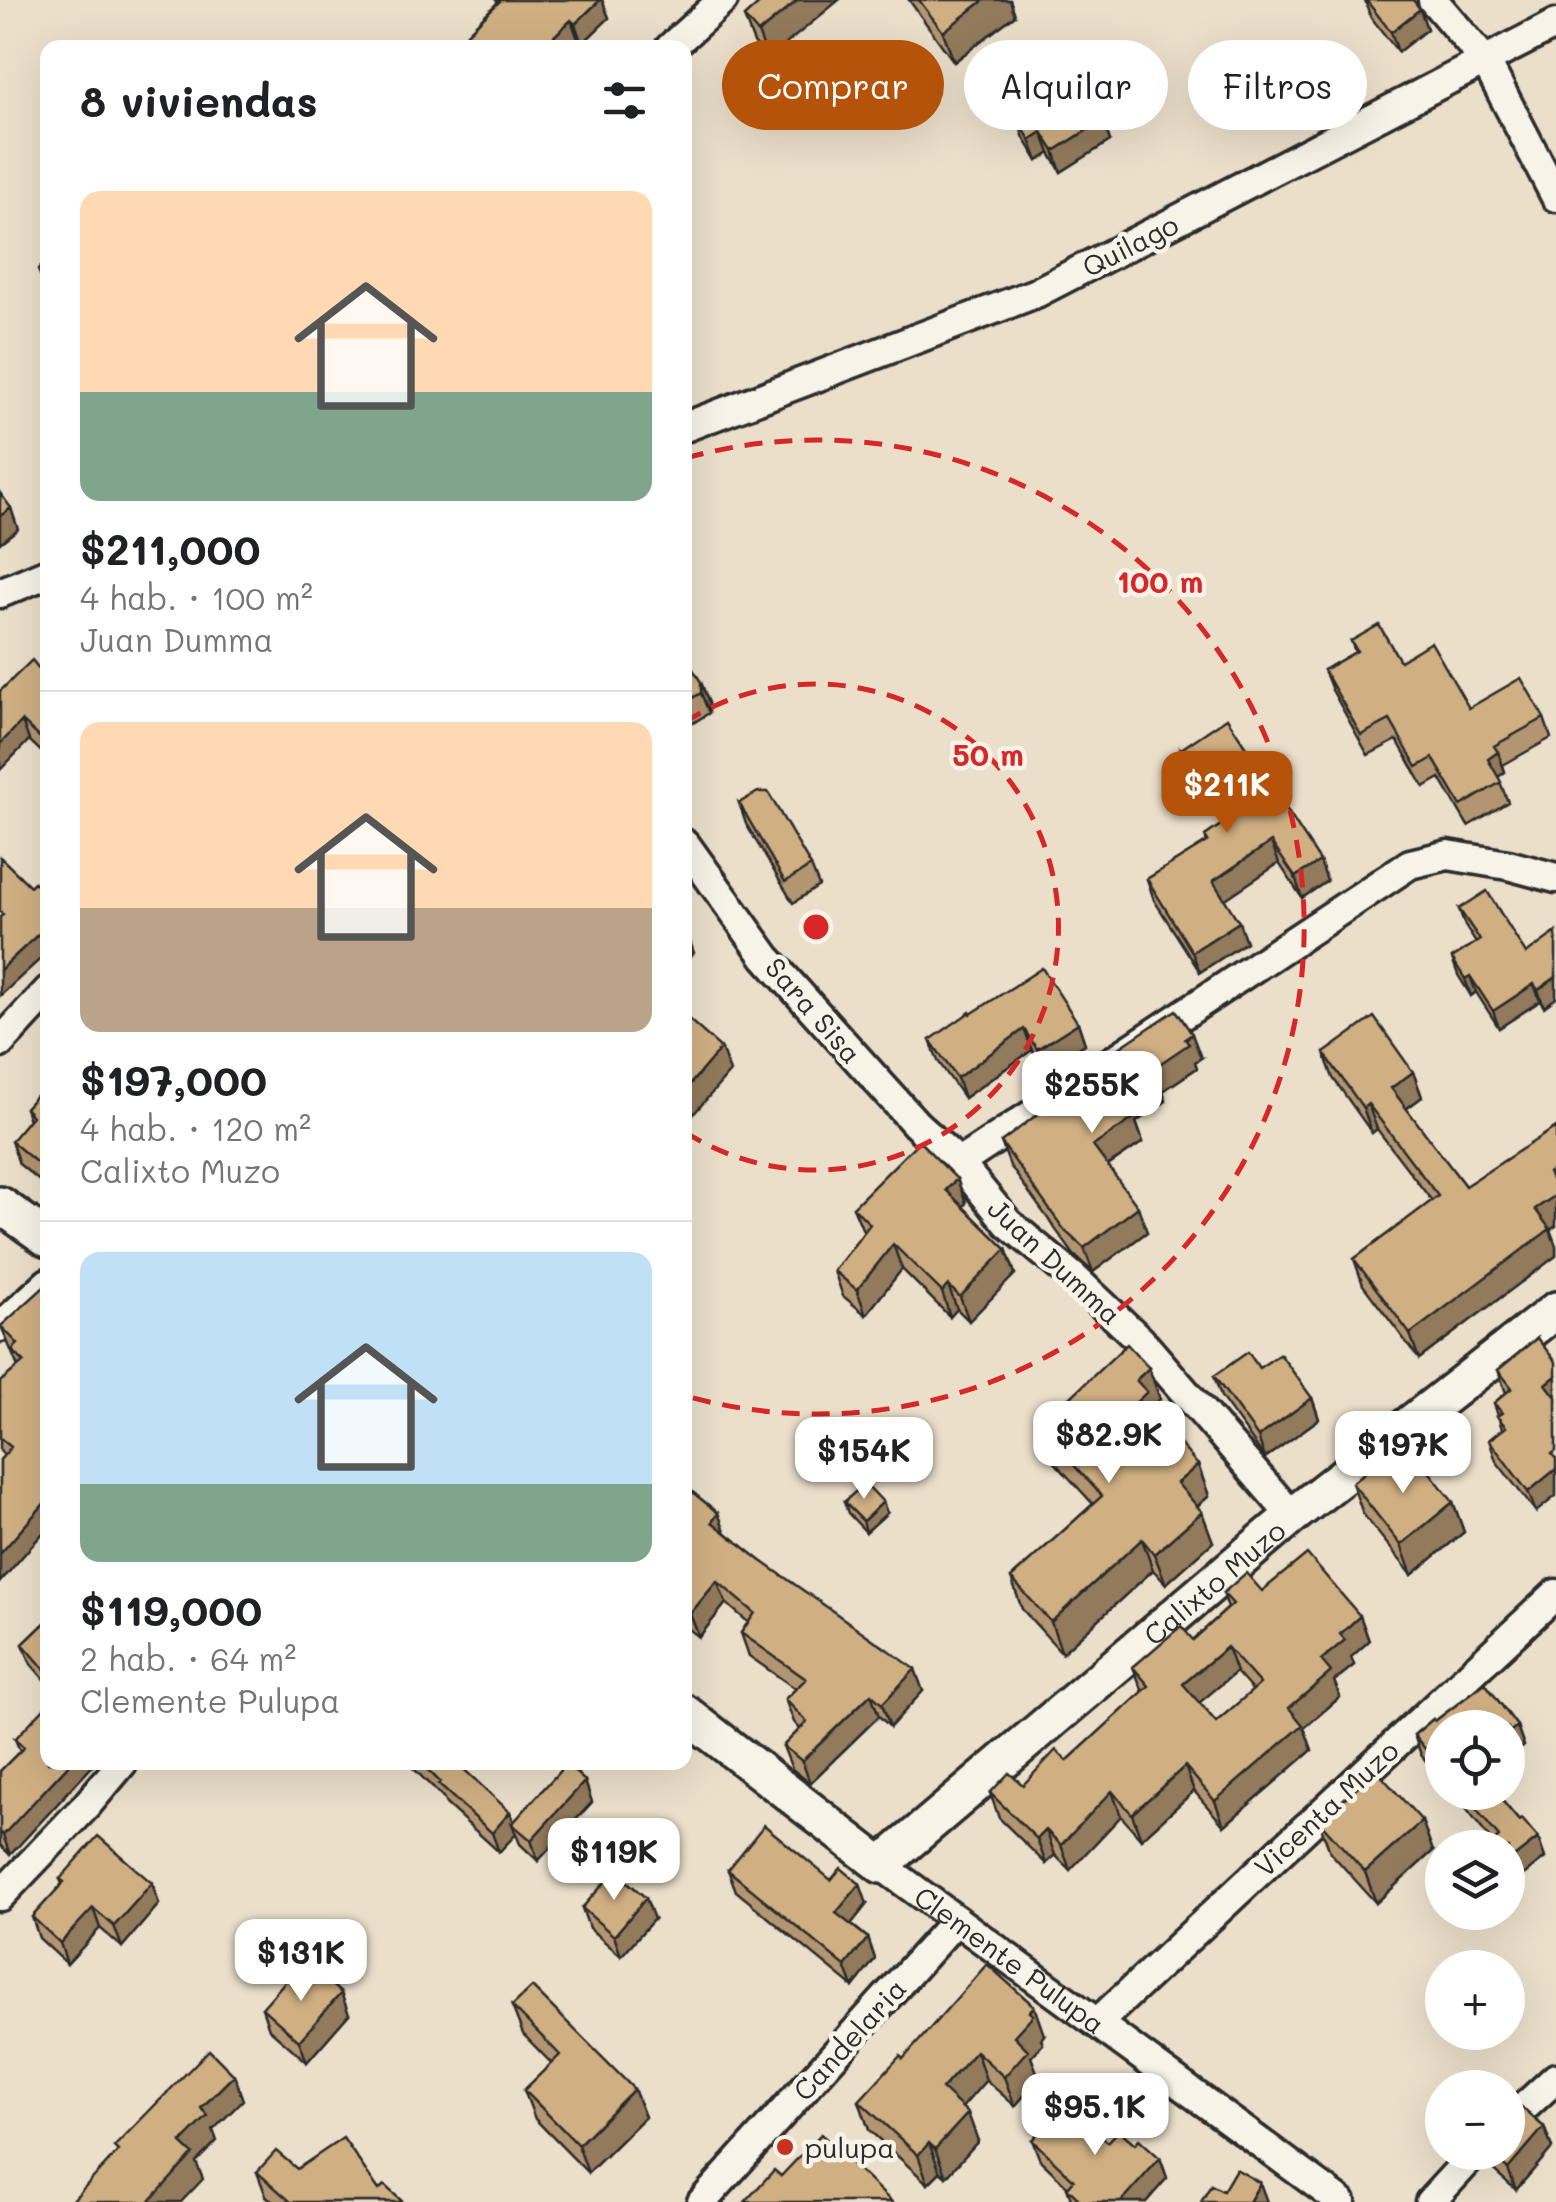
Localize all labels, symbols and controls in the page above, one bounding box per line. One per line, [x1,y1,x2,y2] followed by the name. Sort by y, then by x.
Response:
[722,40,944,130] chip: Comprar
[964,40,1168,130] chip: Alquilar
[1188,40,1367,130] chip: Filtros
[80,73,318,128] text: 8 viviendas
[597,73,652,128] icon: filters
[1076,206,1184,284] street label: Quilago
[276,256,456,436] icon: home
[80,521,261,576] text: $211,000
[1117,561,1203,601] text: 100 m
[80,576,313,618] text: 4 hab. · 100 m²
[80,618,273,660] text: Juan Dumma
[952,734,1024,774] text: 50 m
[1157,751,1297,836] pin: $211K
[1183,762,1271,804] text: $211K
[276,787,456,967] icon: home
[798,909,834,945] centre of rings
[758,949,870,1071] street label: Sara Sisa
[1022,1051,1162,1136] pin: $255K
[80,1052,267,1107] text: $197,000
[1044,1062,1140,1104] text: $255K
[80,1107,311,1149] text: 4 hab. · 120 m²
[80,1149,280,1191] text: Calixto Muzo
[981,1190,1129,1332] street label: Juan Dumma
[276,1317,456,1497] icon: home
[1028,1401,1190,1486] pin: $82.9K
[1333,1411,1473,1496] pin: $197K
[1055,1412,1163,1454] text: $82.9K
[794,1417,934,1502] pin: $154K
[1357,1422,1449,1464] text: $197K
[817,1428,911,1470] text: $154K
[1136,1512,1292,1653] street label: Calixto Muzo
[80,1582,262,1637] text: $119,000
[80,1637,296,1679] text: 2 hab. · 64 m²
[80,1679,340,1721] text: Clemente Pulupa
[1425,1710,1525,2170] map controls
[1425,1710,1525,1810] button: locate
[1246,1732,1406,1884] street label: Vicenta Muzo
[544,1818,684,1903] pin: $119K
[570,1829,658,1871] text: $119K
[1425,1830,1525,1930] button: layers
[908,1878,1113,2041] street label: Clemente Pulupa
[231,1919,371,2004] pin: $131K
[257,1930,345,1972] text: $131K
[1425,1950,1525,2050] button: +
[785,1970,913,2108] street label: Candelaria
[1425,2070,1525,2170] button: −
[1014,2073,1176,2158] pin: $95.1K
[1044,2084,1146,2126] text: $95.1K
[805,2129,895,2165] place label: pulupa
[774,2136,796,2158] marker: pulupa

